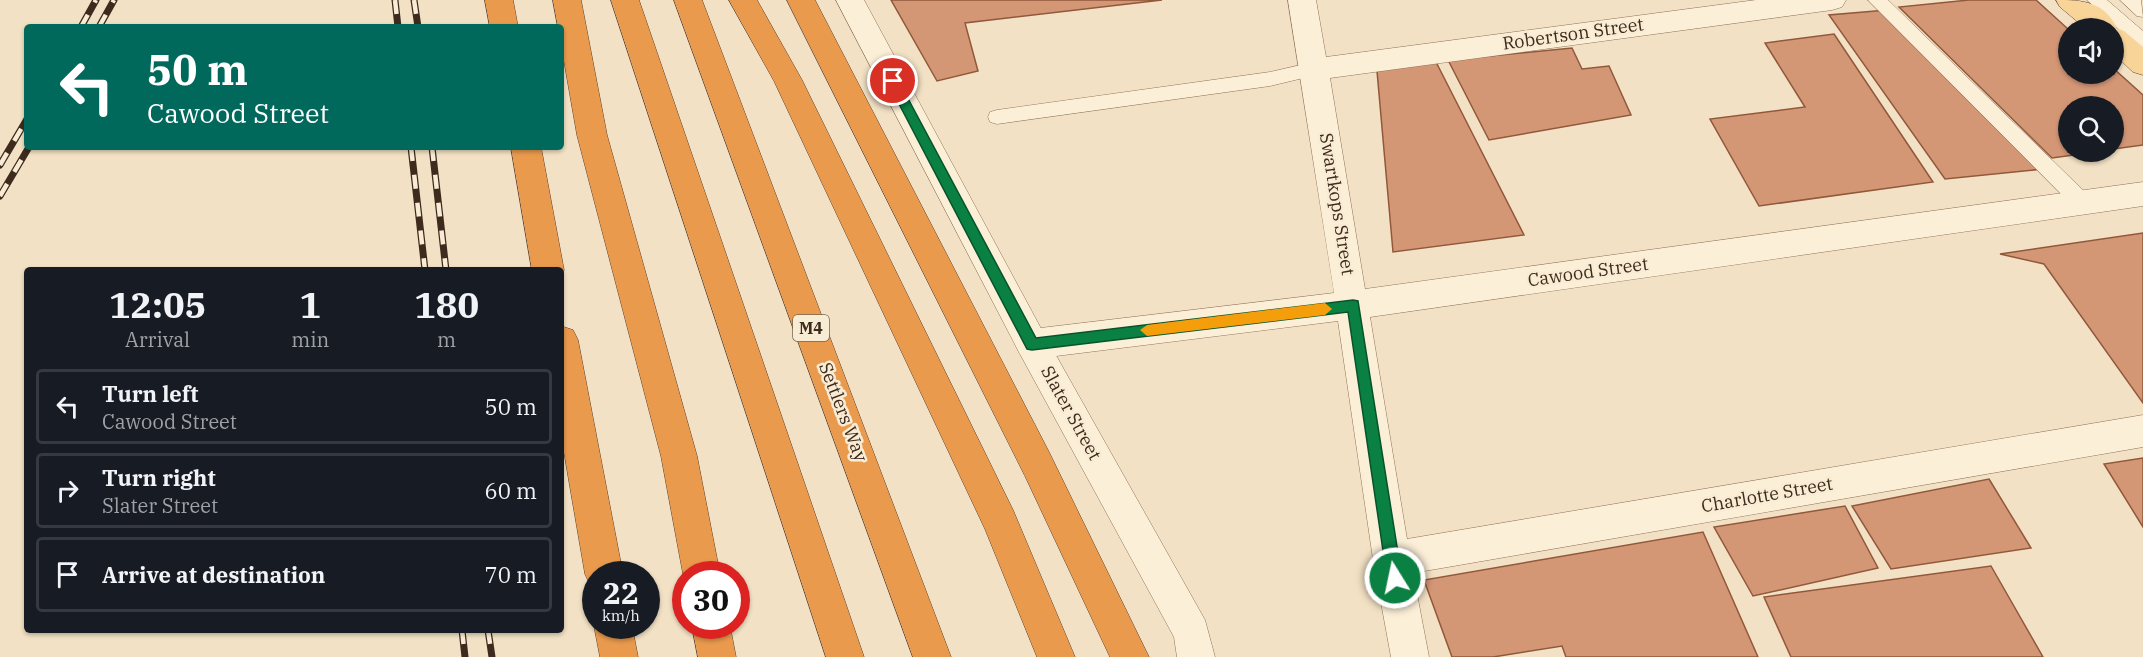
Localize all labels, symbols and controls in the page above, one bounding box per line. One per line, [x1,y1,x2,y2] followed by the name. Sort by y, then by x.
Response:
[1501,12,1645,55] street label: Robertson Street
[2058,18,2124,162] map controls
[2058,18,2124,84] button: sound
[147,42,248,97] text: 50 m
[48,48,126,126] icon: left
[867,55,918,106] pin
[876,64,909,97] icon: arrive
[147,95,329,130] text: Cawood Street
[2058,96,2124,162] button: search
[1315,131,1360,277] street label: Swartkops Street
[1526,252,1650,291] street label: Cawood Street
[109,281,206,328] text: 12:05
[299,281,321,328] text: 1
[414,281,479,328] text: 180
[793,315,829,341] road number: M4
[125,326,190,353] text: Arrival
[291,326,329,353] text: min
[437,326,456,353] text: m
[814,359,873,465] street label: Settlers Way
[1036,362,1107,464] street label: Slater Street
[102,379,198,408] text: Turn left
[51,390,84,423] icon: left
[485,392,537,421] text: 50 m
[102,408,237,435] text: Cawood Street
[102,463,216,492] text: Turn right
[1699,472,1834,517] street label: Charlotte Street
[51,474,84,507] icon: right
[485,476,537,505] text: 60 m
[102,492,218,519] text: Slater Street
[1363,546,1427,610] position arrow
[51,558,84,591] icon: arrive
[102,560,325,589] text: Arrive at destination
[485,560,537,589] text: 70 m
[672,561,750,639] speed limit sign: 30
[603,573,639,612] text: 22
[602,606,640,625] text: km/h

